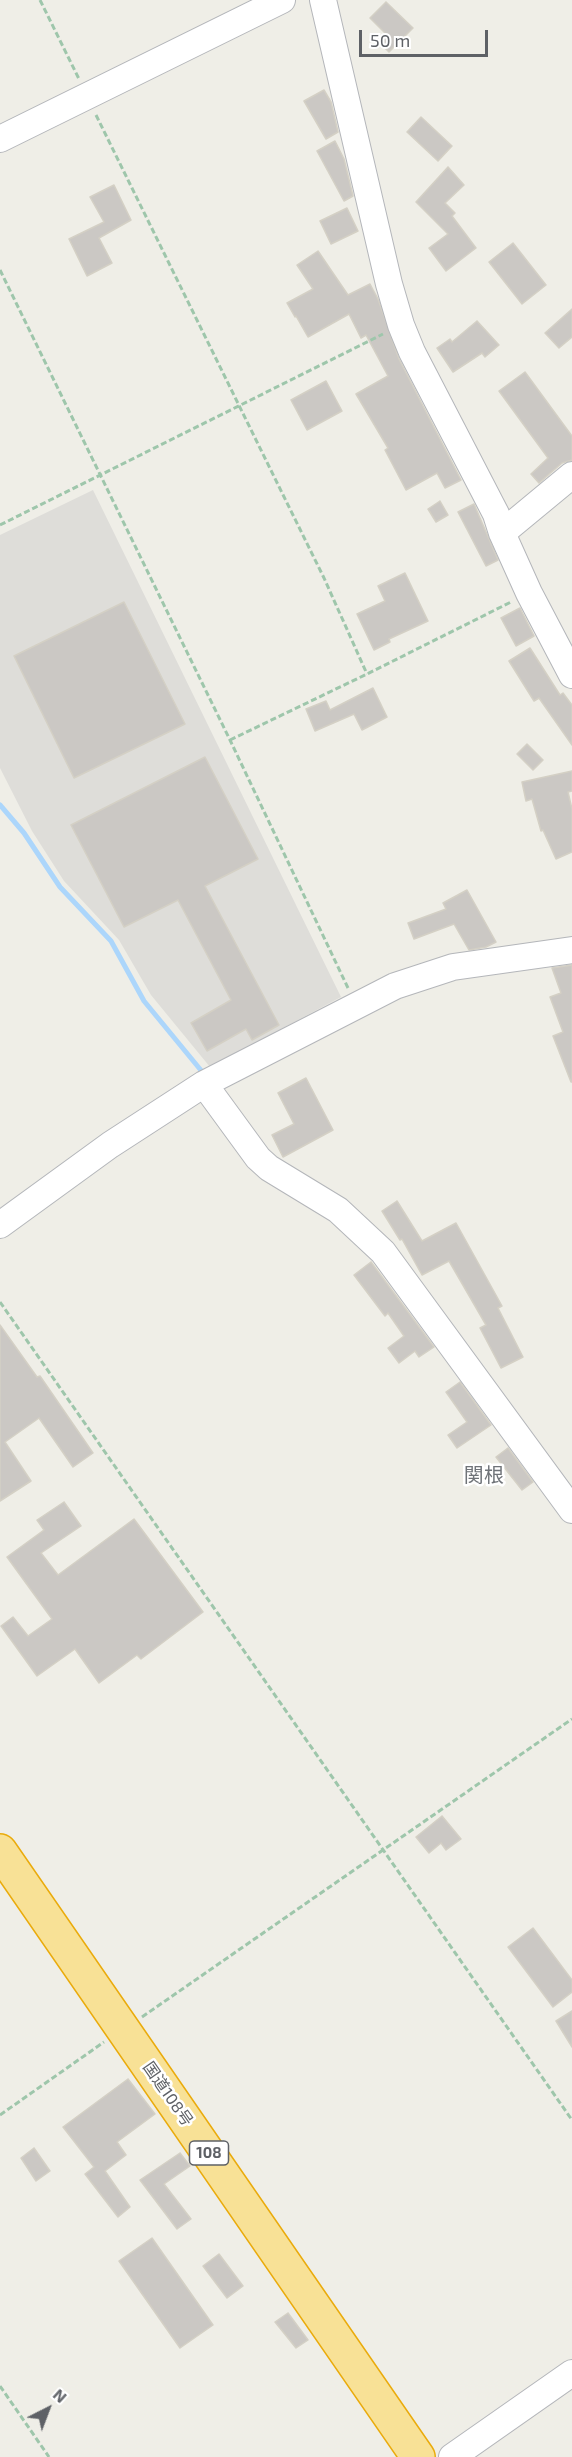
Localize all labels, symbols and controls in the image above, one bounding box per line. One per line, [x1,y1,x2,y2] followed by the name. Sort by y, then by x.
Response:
[362,18,491,56] scale bar
[370,29,410,51] text: 50 m
[464,1463,504,1487] district label: 関根
[139,2058,197,2130] street label: 国道108号
[190,2141,228,2165] road number: 108
[18,2379,78,2439] north arrow
[50,2384,71,2406] text: N

